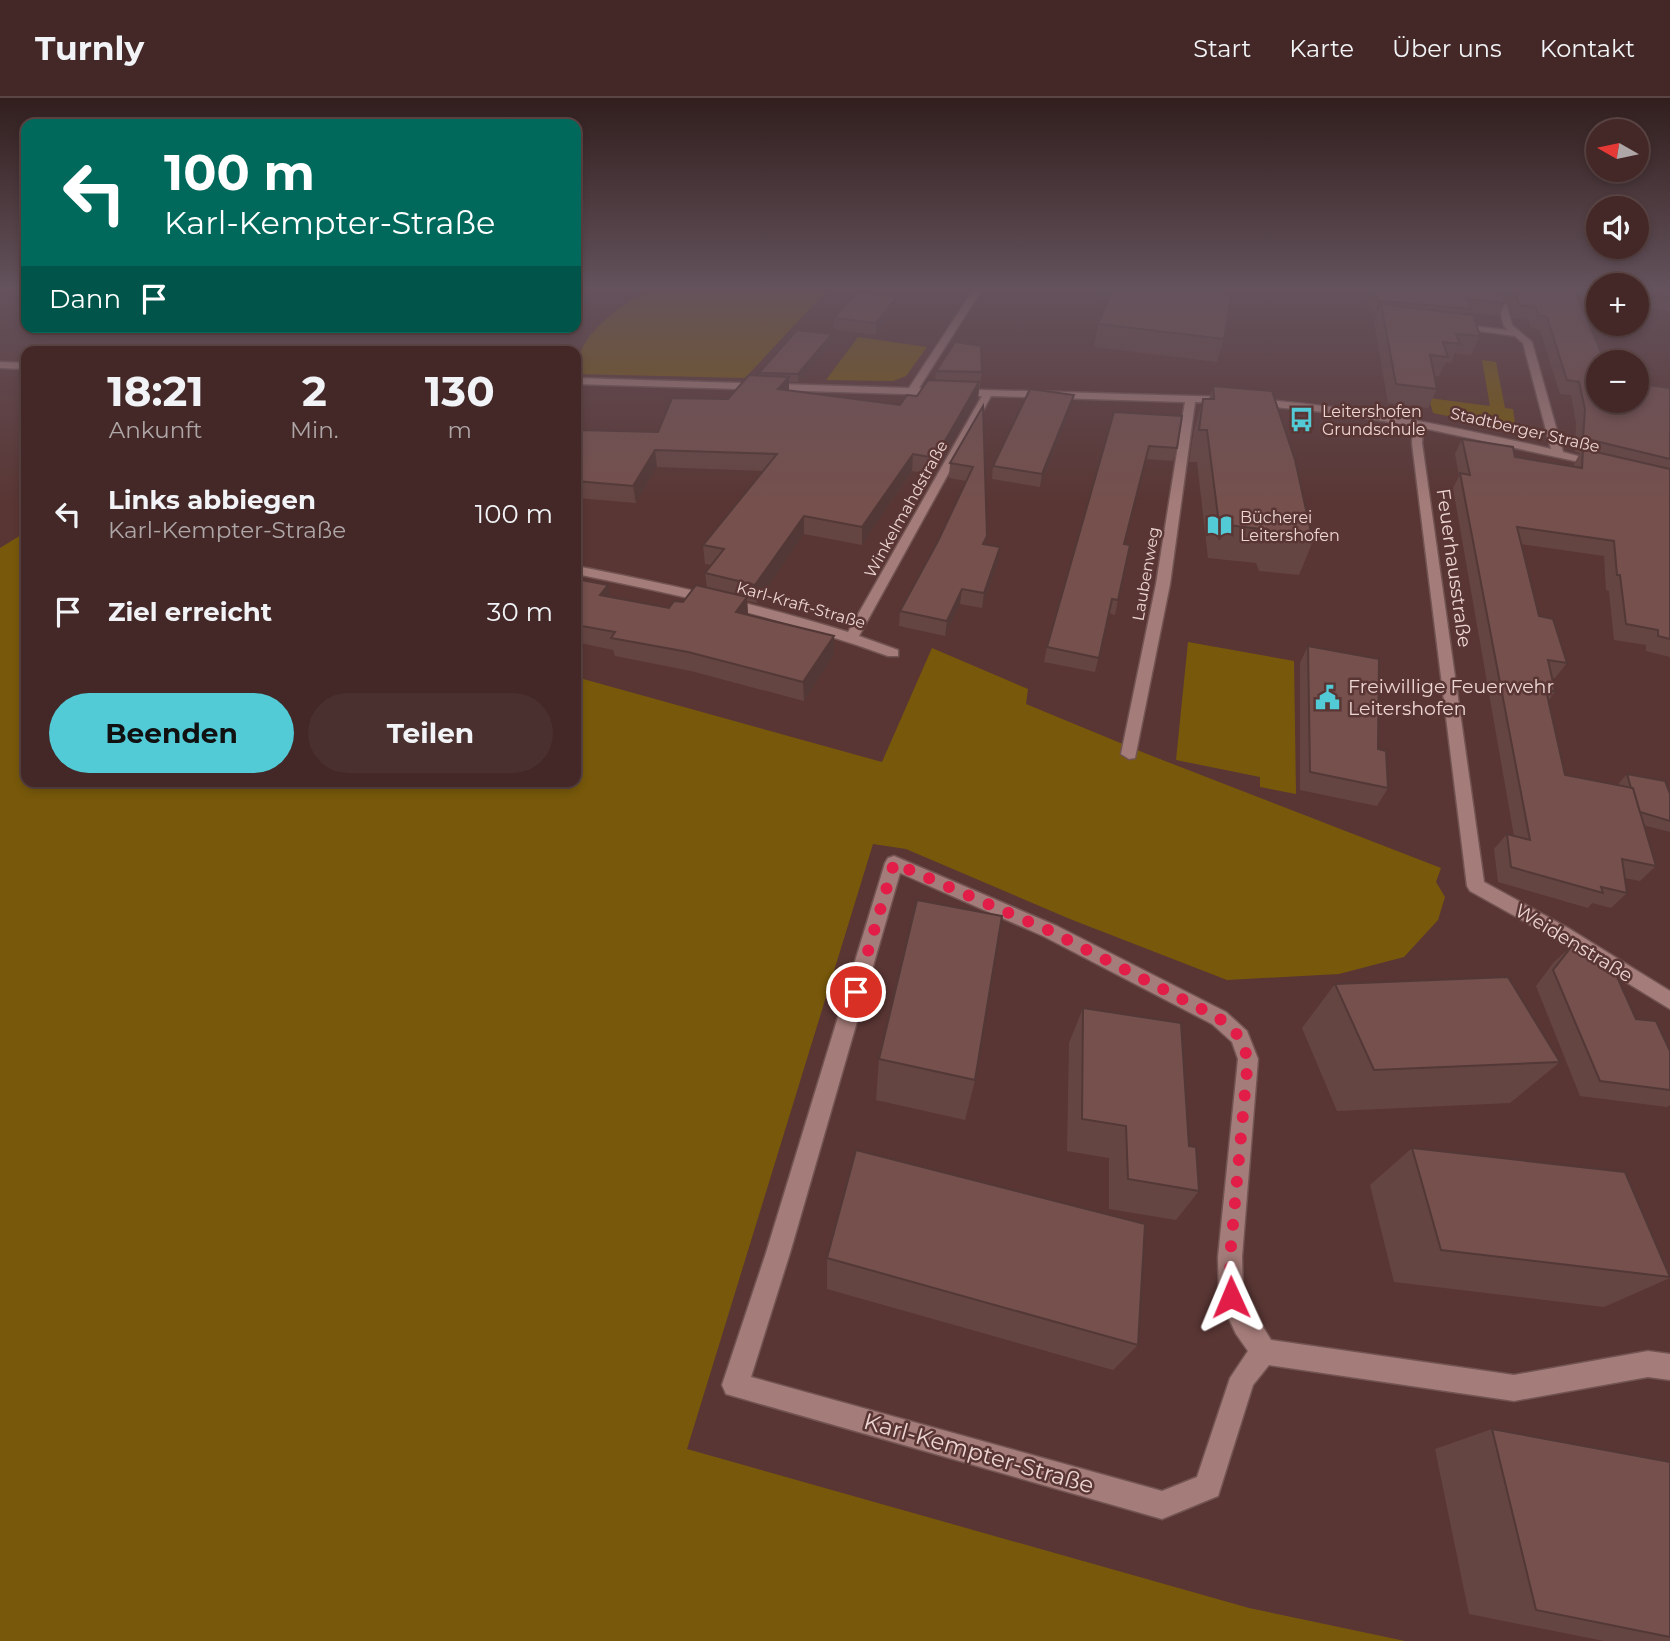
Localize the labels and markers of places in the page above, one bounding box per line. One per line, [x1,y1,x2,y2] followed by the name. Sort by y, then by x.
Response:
[1322,402,1425,439] place label: Leitershofen Grundschule
[1288,406,1316,434] bus stop icon: Leitershofen Grundschule
[1240,508,1340,545] place label: Bücherei Leitershofen
[1206,512,1234,540] library icon: Bücherei Leitershofen
[1348,675,1554,720] place label: Freiwillige Feuerwehr Leitershofen
[1314,683,1342,711] public building icon: Freiwillige Feuerwehr Leitershofen
[826,962,886,1022] pin

